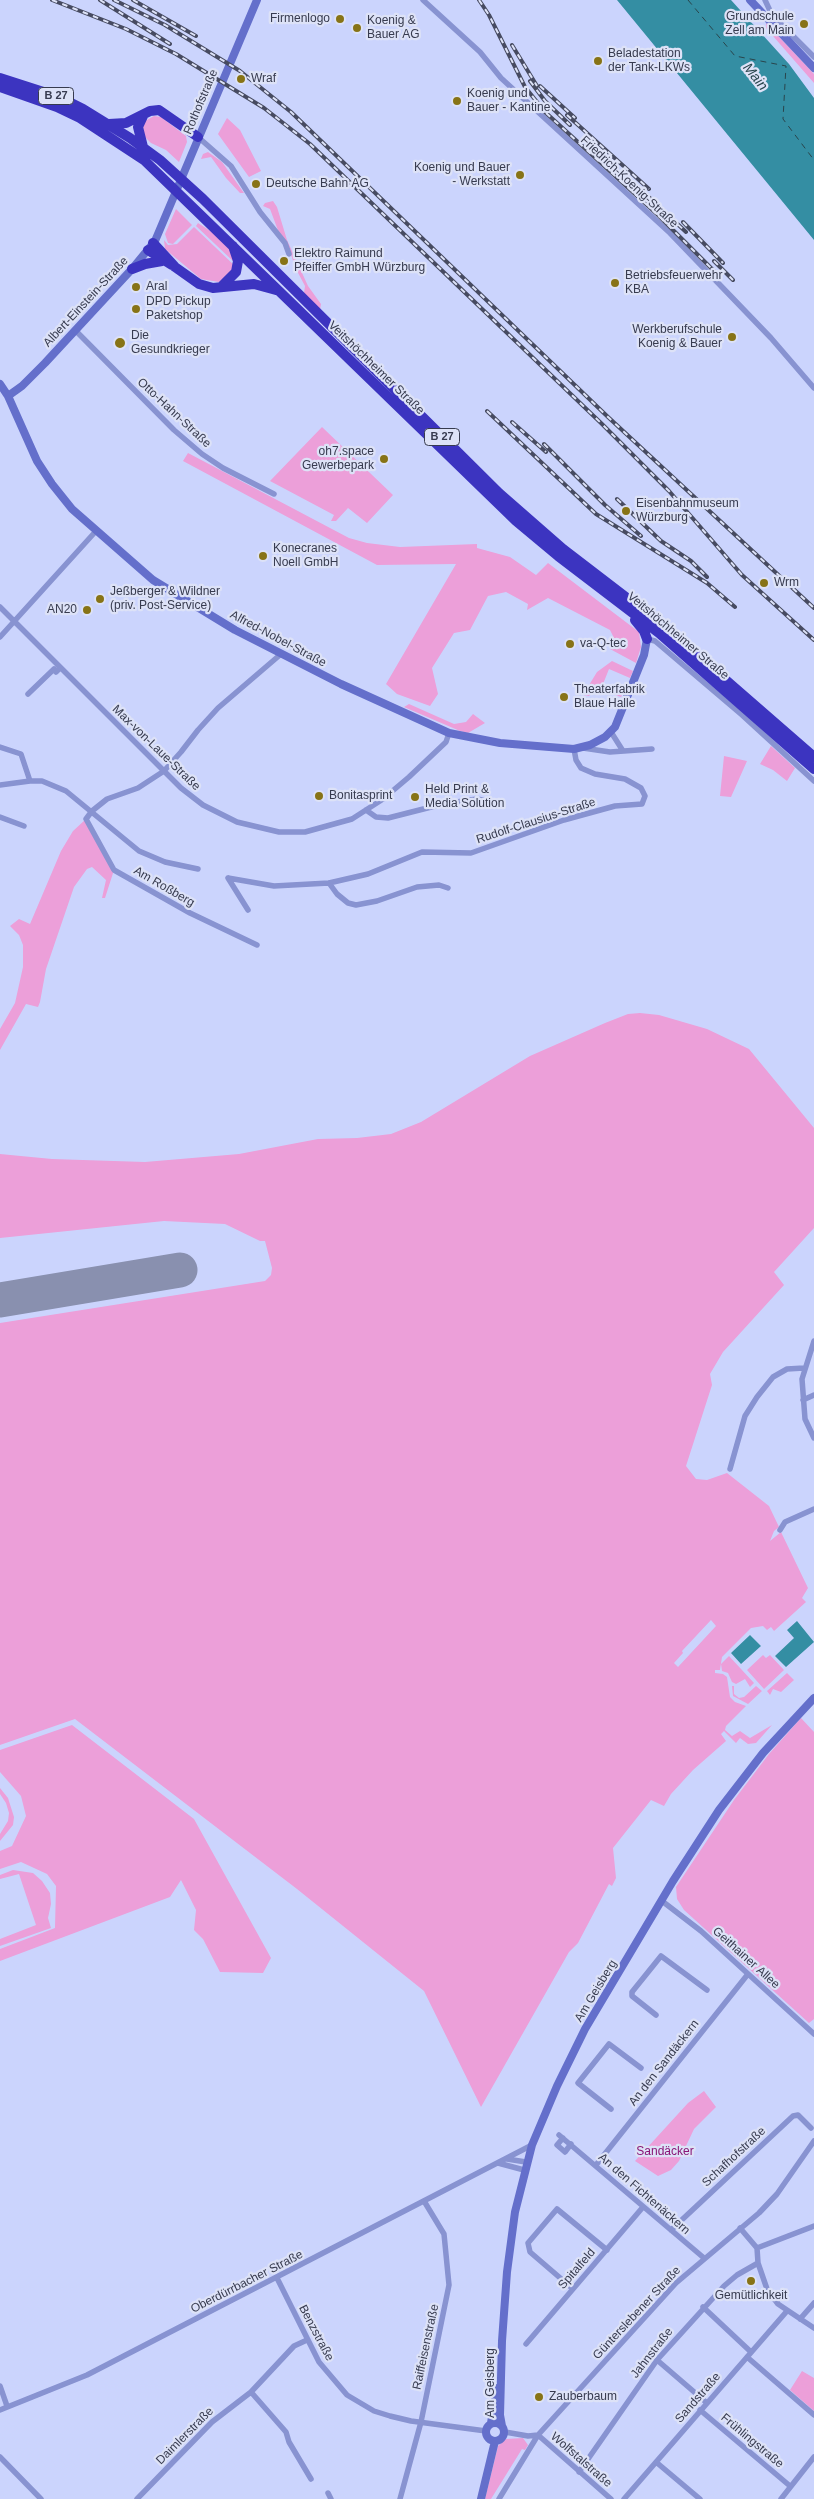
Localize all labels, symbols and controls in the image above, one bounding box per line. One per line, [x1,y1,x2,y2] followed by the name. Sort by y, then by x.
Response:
[725,10,794,38] place label: Grundschule Zell am Main
[270,12,330,26] place label: Firmenlogo
[334,13,346,25] marker: Firmenlogo
[367,14,420,42] place label: Koenig & Bauer AG
[798,18,810,30] marker: Grundschule Zell am Main
[351,22,363,34] marker: Koenig & Bauer AG
[608,47,690,75] place label: Beladestation der Tank-LKWs
[592,55,604,67] marker: Beladestation der Tank-LKWs
[739,60,771,94] water label: Main
[181,67,221,137] street label: Rothofstraße
[251,72,276,86] place label: Wraf
[235,73,247,85] marker: Wraf
[467,87,550,115] place label: Koenig und Bauer - Kantine
[38,88,74,104] road number: B 27
[451,95,463,107] marker: Koenig und Bauer - Kantine
[577,133,681,231] street label: Friedrich-Koenig-Straße
[414,161,510,189] place label: Koenig und Bauer - Werkstatt
[514,169,526,181] marker: Koenig und Bauer - Werkstatt
[266,177,369,191] place label: Deutsche Bahn AG
[250,178,262,190] marker: Deutsche Bahn AG
[294,247,425,275] place label: Elektro Raimund Pfeiffer GmbH Würzburg
[40,254,132,350] street label: Albert-Einstein-Straße
[278,255,290,267] marker: Elektro Raimund Pfeiffer GmbH Würzburg
[625,269,722,297] place label: Betriebsfeuerwehr KBA
[609,277,621,289] marker: Betriebsfeuerwehr KBA
[146,280,167,294] place label: Aral
[130,281,142,293] marker: Aral
[146,295,211,323] place label: DPD Pickup Paketshop
[130,303,142,315] marker: DPD Pickup Paketshop
[325,318,427,418] street label: Veitshöchheimer Straße
[632,323,722,351] place label: Werkberufschule Koenig & Bauer
[131,329,210,357] place label: Die Gesundkrieger
[726,331,738,343] marker: Werkberufschule Koenig & Bauer
[113,336,127,350] marker: Die Gesundkrieger
[134,375,214,451] street label: Otto-Hahn-Straße
[424,428,460,446] road number: B 27
[302,445,374,473] place label: oh7.space Gewerbepark
[378,453,390,465] marker: oh7.space Gewerbepark
[636,497,739,525] place label: Eisenbahnmuseum Würzburg
[620,505,632,517] marker: Eisenbahnmuseum Würzburg
[273,542,338,570] place label: Konecranes Noell GmbH
[257,550,269,562] marker: Konecranes Noell GmbH
[774,576,799,590] place label: Wrm
[758,577,770,589] marker: Wrm
[110,585,220,613] place label: Jeßberger & Wildner (priv. Post-Service)
[624,589,732,683] street label: Veitshöchheimer Straße
[94,593,106,605] marker: Jeßberger & Wildner (priv. Post-Service)
[47,603,77,617] place label: AN20
[81,604,93,616] marker: AN20
[228,608,328,670] street label: Alfred-Nobel-Straße
[580,637,626,651] place label: va-Q-tec
[564,638,576,650] marker: va-Q-tec
[574,683,645,711] place label: Theaterfabrik Blaue Halle
[558,691,570,703] marker: Theaterfabrik Blaue Halle
[109,702,203,794] street label: Max-von-Laue-Straße
[425,783,504,811] place label: Held Print & Media Solution
[329,789,392,803] place label: Bonitasprint
[313,790,325,802] marker: Bonitasprint
[409,791,421,803] marker: Held Print & Media Solution
[474,795,598,847] street label: Rudolf-Clausius-Straße
[131,864,197,910] street label: Am Roßberg
[709,1924,783,1992] street label: Geithainer Allee
[572,1957,620,2025] street label: Am Geisberg
[626,2017,702,2109] street label: An den Sandäckern
[699,2124,769,2190] street label: Schafhofstraße
[636,2145,694,2159] park label: Sandäcker
[595,2150,693,2238] street label: An den Fichtenäckern
[555,2246,599,2292] street label: Spitalfeld
[188,2247,306,2317] street label: Oberdürrbacher Straße
[590,2263,684,2363] street label: Günterslebener Straße
[745,2275,757,2287] marker: Gemütlichkeit
[715,2289,787,2303] place label: Gemütlichkeit
[295,2303,337,2363] street label: Benzstraße
[410,2303,442,2391] street label: Raiffeisenstraße
[628,2325,676,2381] street label: Jahnstraße
[484,2348,498,2418] street label: Am Geisberg
[672,2370,724,2426] street label: Sandstraße
[549,2390,617,2404] place label: Zauberbaum
[533,2391,545,2403] marker: Zauberbaum
[153,2404,217,2468] street label: Daimlerstraße
[718,2411,786,2471] street label: Frühlingstraße
[547,2429,615,2491] street label: Wolfstalstraße

